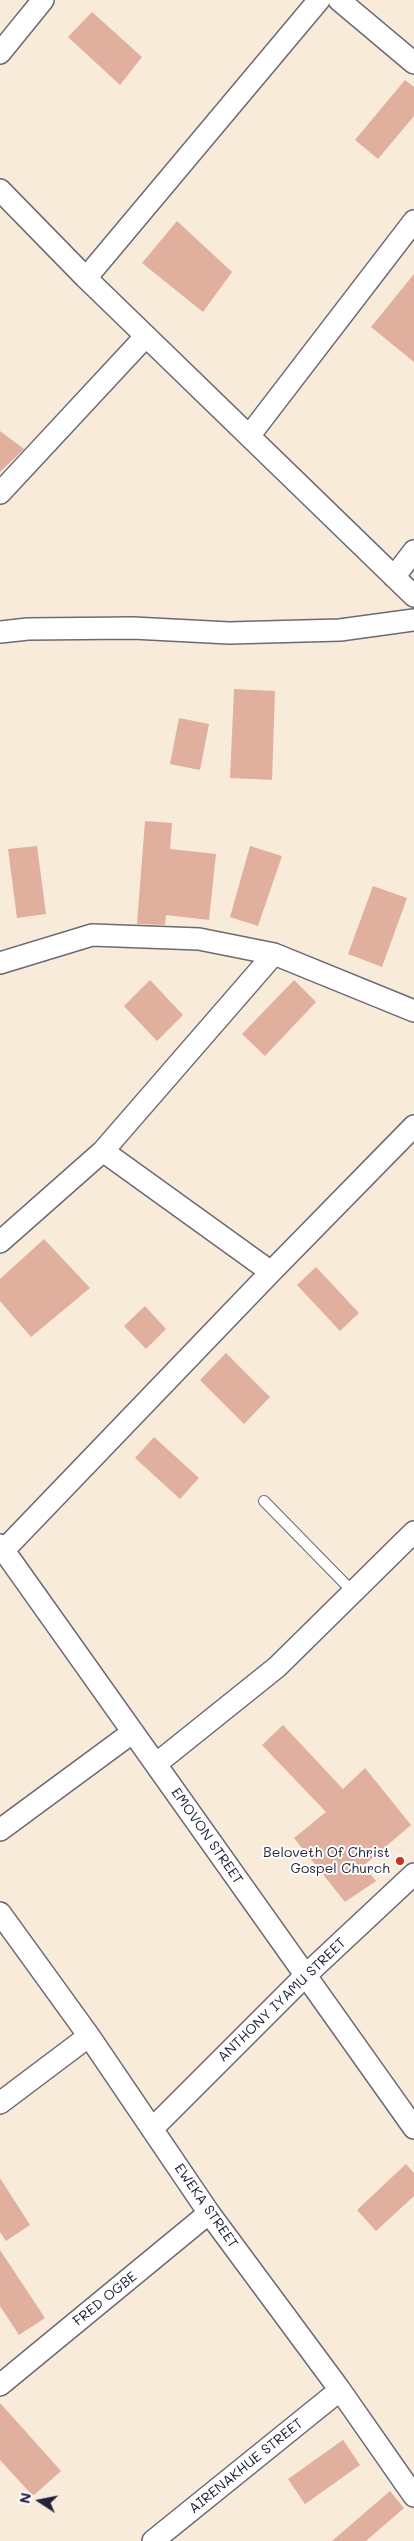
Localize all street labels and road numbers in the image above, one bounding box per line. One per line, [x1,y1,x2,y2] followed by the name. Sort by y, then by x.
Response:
[168,1785,246,1887] street label: EMOVON STREET
[215,1934,349,2066] street label: ANTHONY IYAMU STREET
[171,2160,241,2252] street label: EWEKA STREET
[70,2268,140,2330] street label: FRED OGBE
[186,2415,306,2517] street label: AIRENAKHUE STREET

